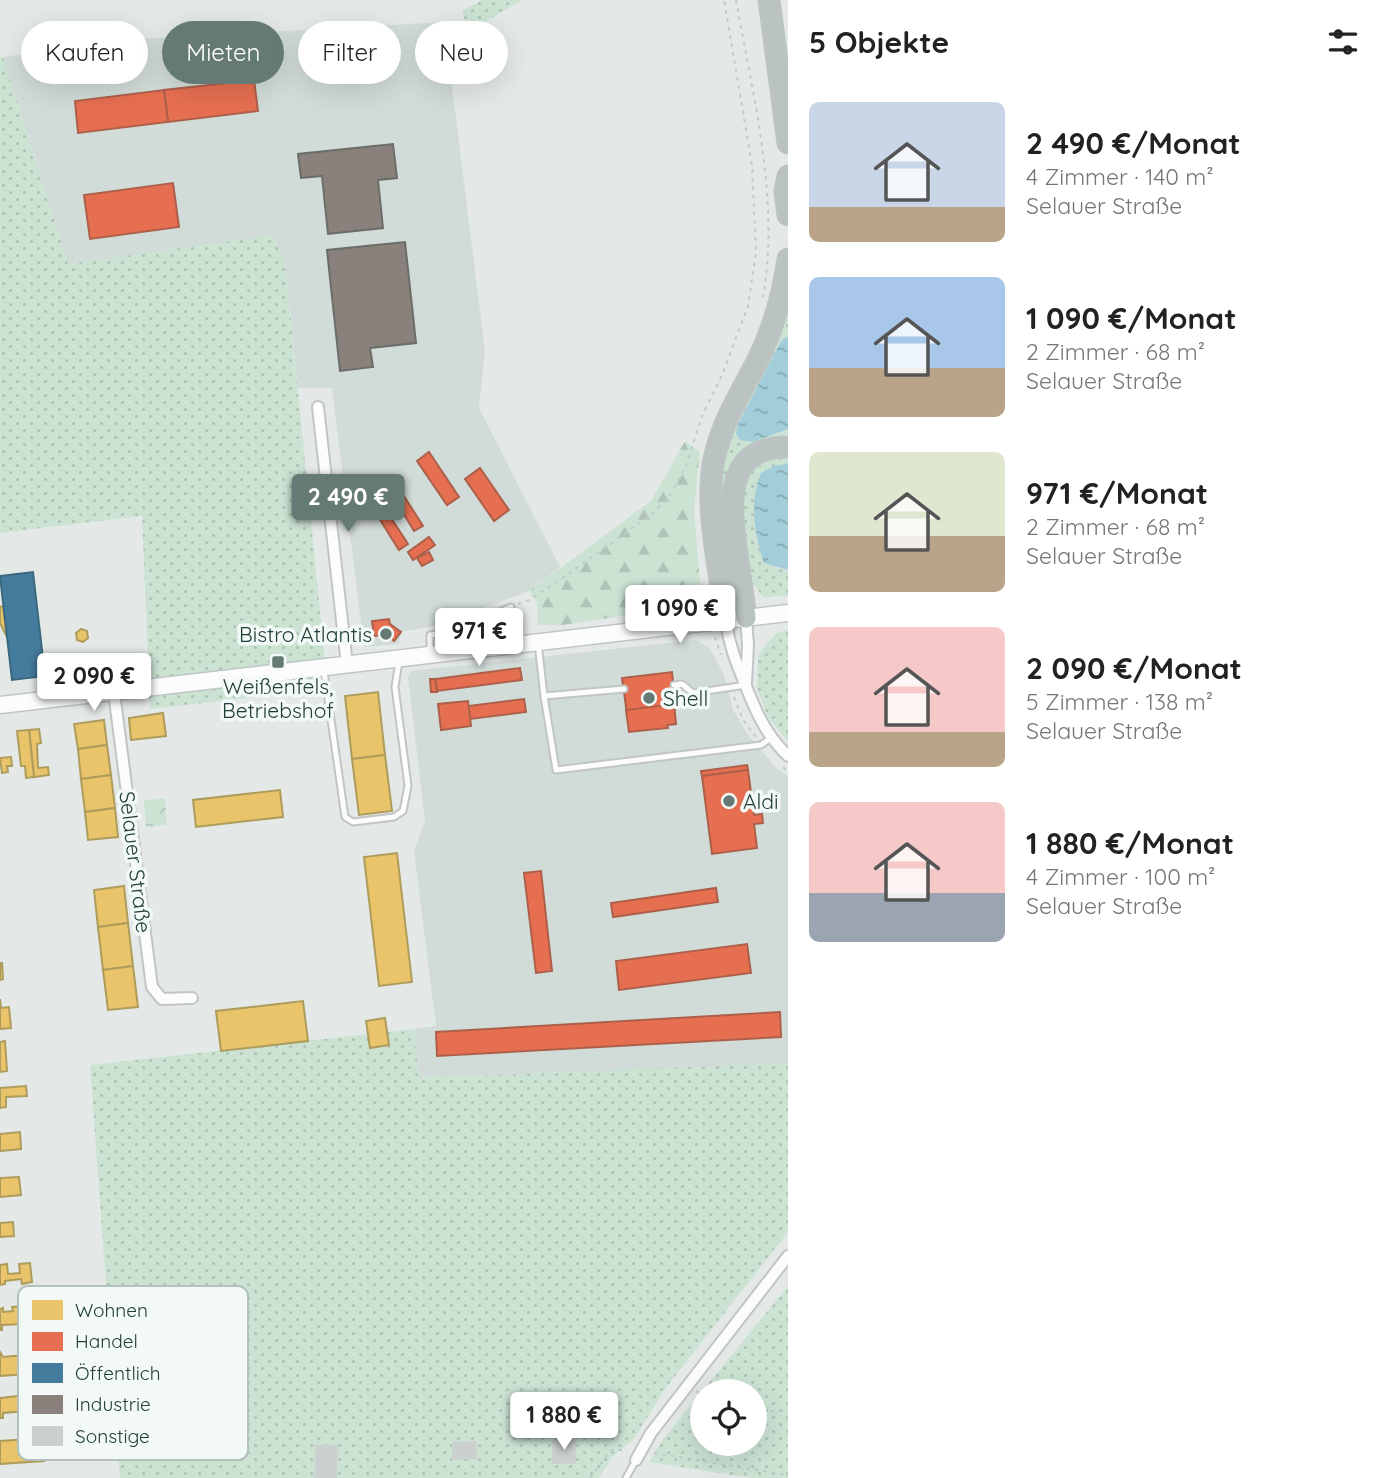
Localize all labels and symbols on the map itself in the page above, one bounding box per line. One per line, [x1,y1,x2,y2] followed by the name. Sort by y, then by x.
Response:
[283,475,413,534] pin: 2 490 €
[615,586,745,645] pin: 1 090 €
[430,608,528,668] pin: 971 €
[239,621,372,647] place label: Bistro Atlantis
[378,626,394,642] marker: Bistro Atlantis
[29,654,159,713] pin: 2 090 €
[270,654,286,670] marker: Weißenfels, Betriebshof
[222,673,334,723] place label: Weißenfels, Betriebshof
[663,685,708,711] place label: Shell
[641,690,657,706] marker: Shell
[743,788,778,814] place label: Aldi
[114,790,158,934] street label: Selauer Straße
[721,793,737,809] marker: Aldi
[18,1286,248,1460] legend
[75,1298,148,1322] text: Wohnen
[75,1329,138,1353] text: Handel
[75,1361,160,1385] text: Öffentlich
[75,1392,151,1416] text: Industrie
[499,1392,629,1452] pin: 1 880 €
[75,1424,150,1448] text: Sonstige

